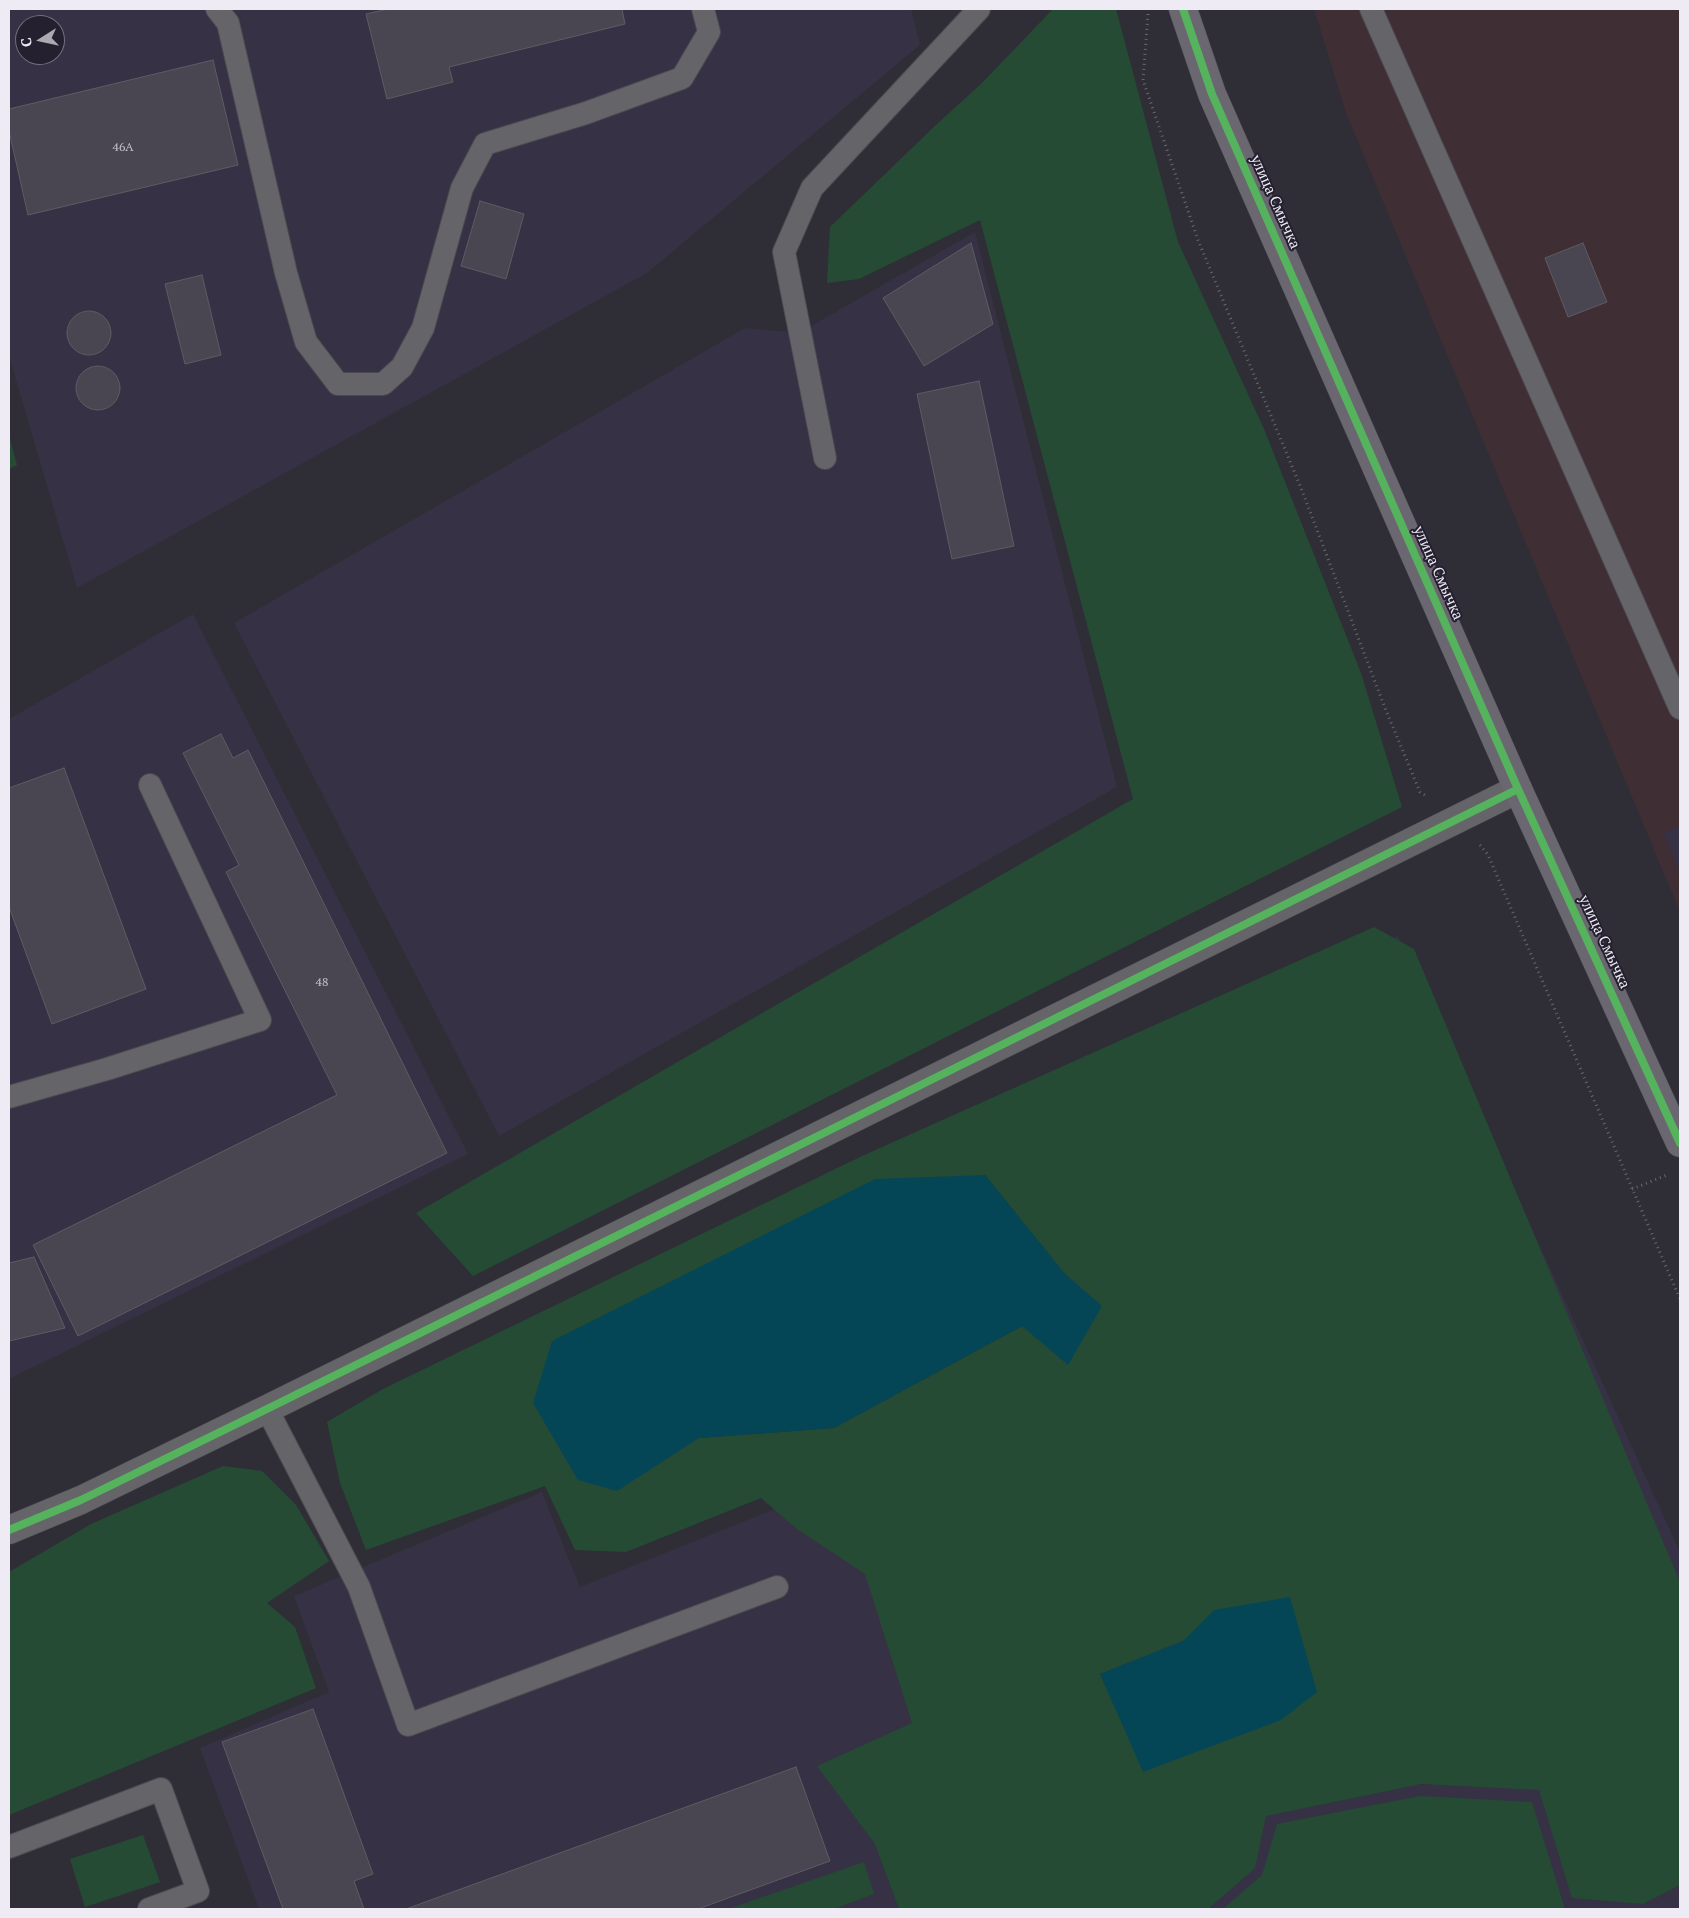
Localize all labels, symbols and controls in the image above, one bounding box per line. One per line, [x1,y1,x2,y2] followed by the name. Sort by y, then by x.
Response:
[15,15,65,65] north arrow
[16,36,36,49] text: С
[113,141,133,155] house number: 46А
[1246,152,1304,252] street label: улица Смычка
[1409,523,1467,623] street label: улица Смычка
[1575,892,1633,992] street label: улица Смычка
[316,976,328,990] house number: 48

